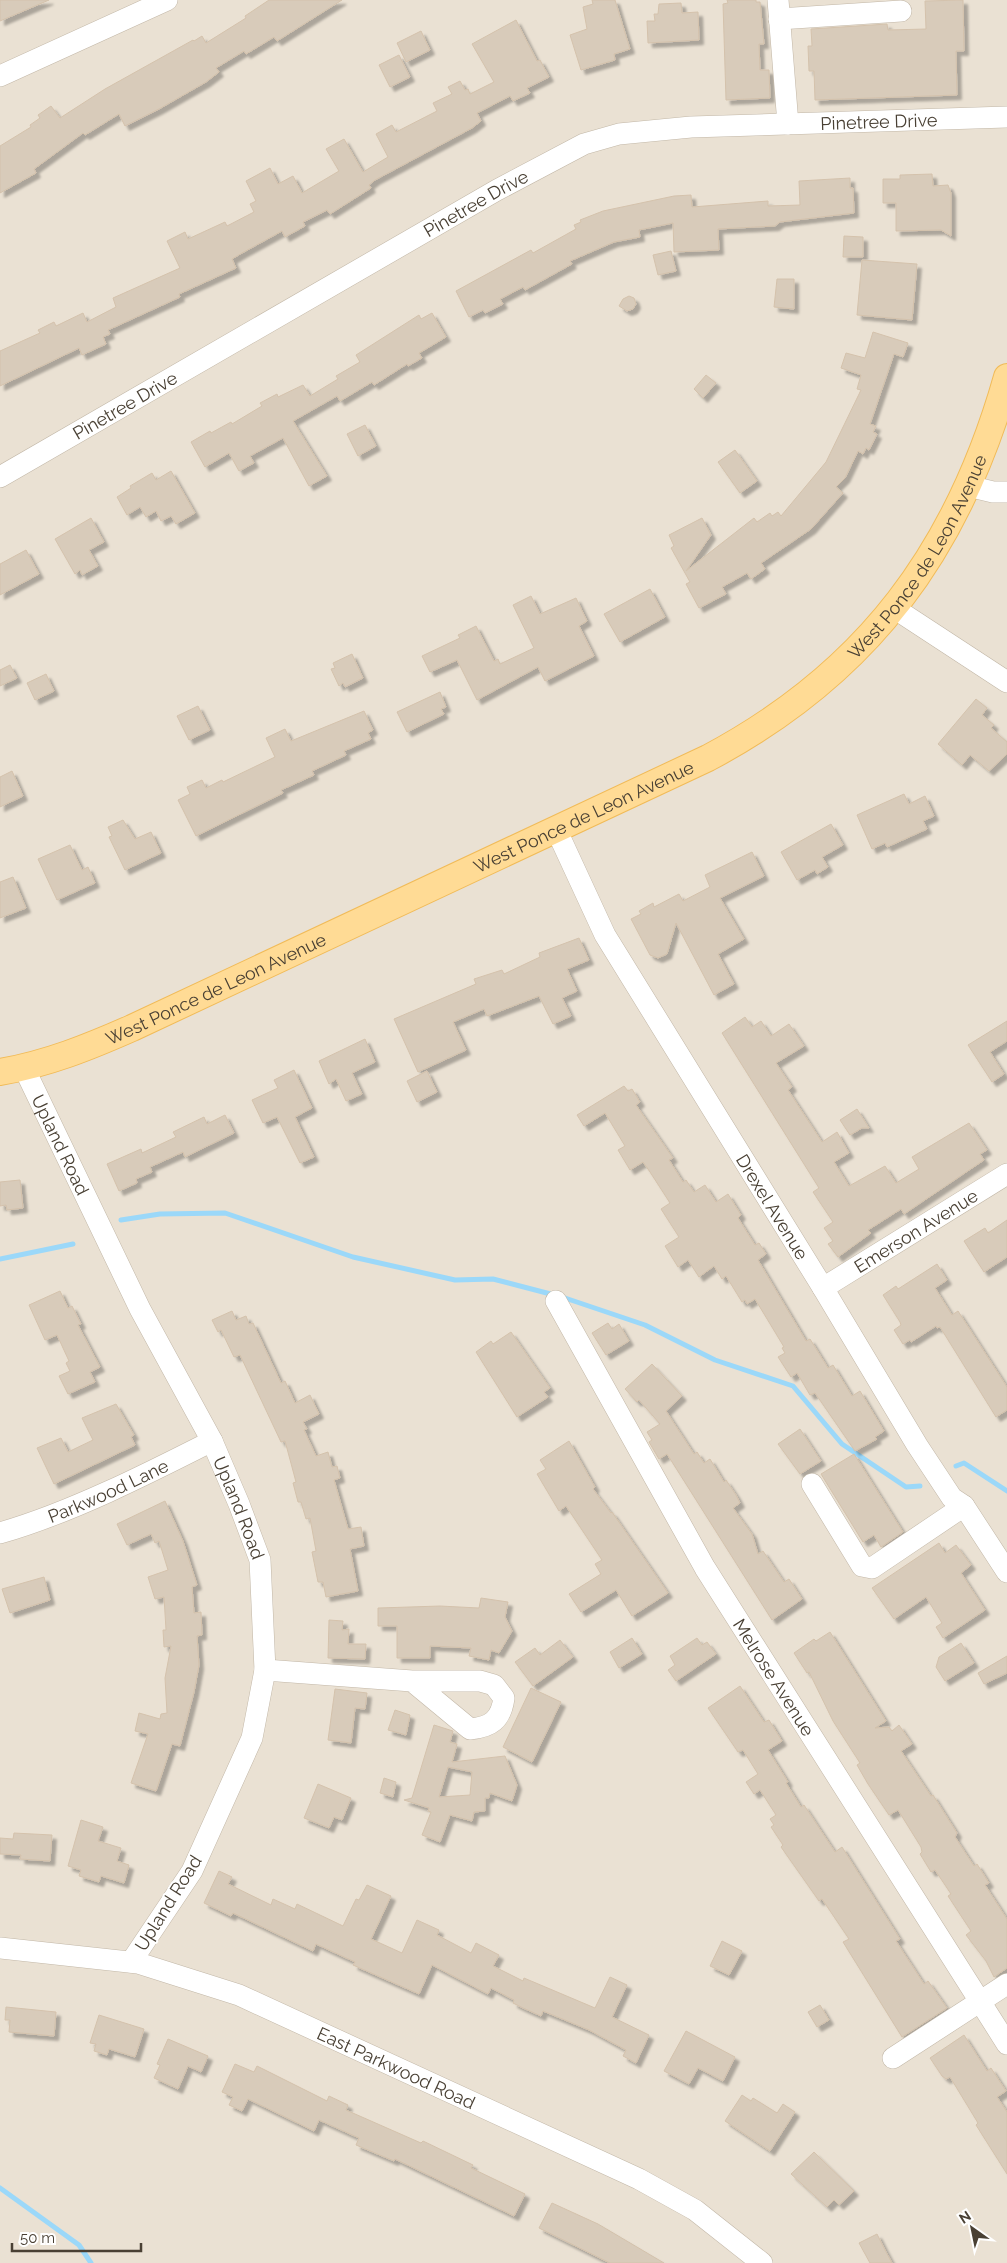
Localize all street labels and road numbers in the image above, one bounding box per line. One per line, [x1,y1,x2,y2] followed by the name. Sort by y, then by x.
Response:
[820,109,938,133] street label: Pinetree Drive
[420,165,532,241] street label: Pinetree Drive
[69,366,181,443] street label: Pinetree Drive
[843,451,990,663] street label: West Ponce de Leon Avenue
[470,756,697,877] street label: West Ponce de Leon Avenue
[102,928,329,1049] street label: West Ponce de Leon Avenue
[28,1091,94,1198] street label: Upland Road
[732,1150,813,1264] street label: Drexel Avenue
[850,1184,982,1277] street label: Emerson Avenue
[209,1453,269,1562] street label: Upland Road
[45,1454,172,1527] street label: Parkwood Lane
[729,1615,819,1740] street label: Melrose Avenue
[130,1851,206,1955] street label: Upland Road
[314,2022,479,2113] street label: East Parkwood Road

